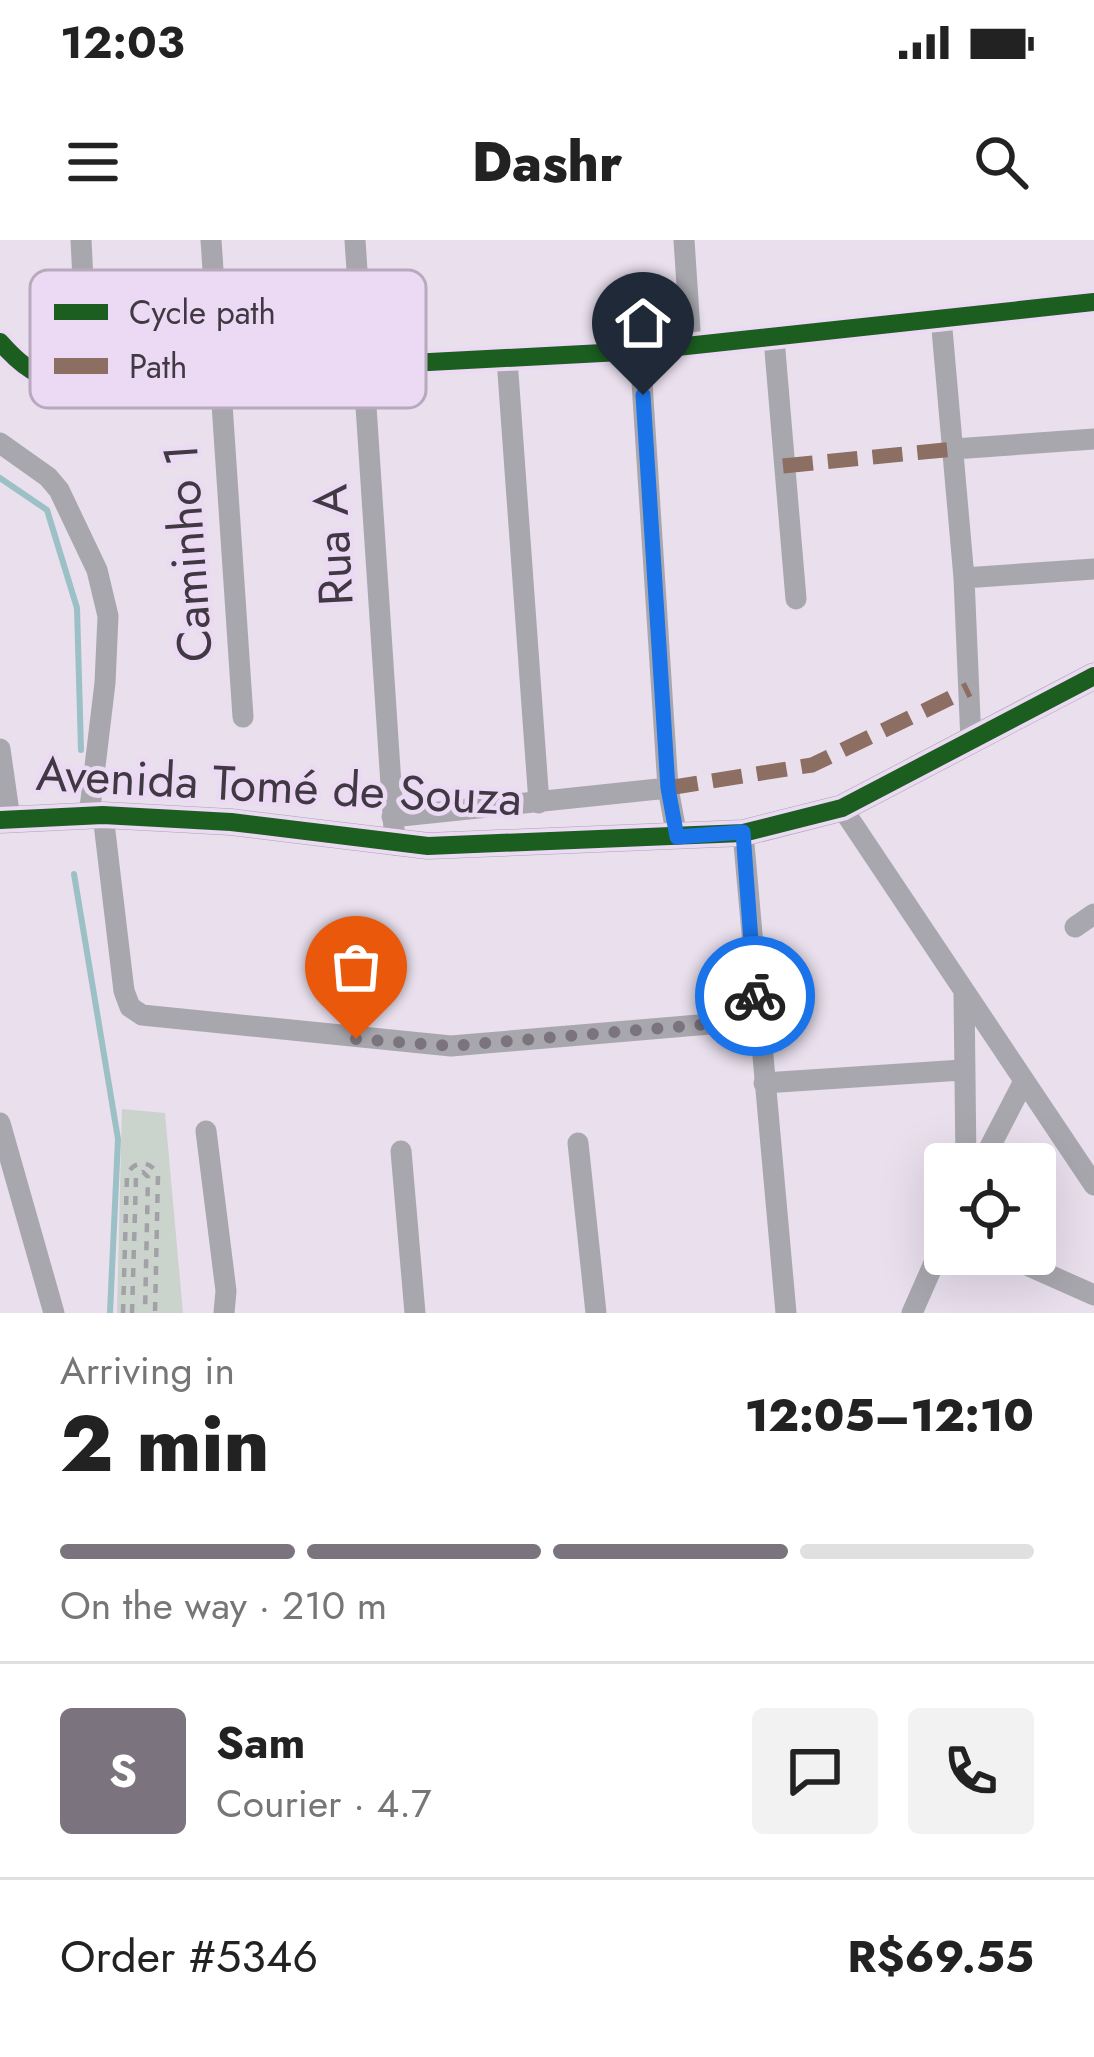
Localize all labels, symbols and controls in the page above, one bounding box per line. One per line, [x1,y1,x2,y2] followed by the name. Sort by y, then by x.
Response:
[60,10,185,75] text: 12:03
[472,123,622,201] text: Dashr
[60,129,126,195] icon: menu
[968,129,1034,195] icon: search
[30,270,426,408] legend
[592,272,694,395] pin
[129,289,276,336] text: Cycle path
[610,290,676,356] icon: home
[129,343,187,390] text: Path
[146,442,230,664] street label: Caminho 1
[295,482,371,607] street label: Rua A
[34,739,524,833] street label: Avenida Tomé de Souza
[305,916,407,1039] pin
[323,934,389,1000] icon: bag
[695,936,815,1056] courier
[722,963,788,1029] icon: bike
[924,1143,1056,1275] map controls
[924,1143,1056,1275] button: locate
[60,1342,235,1399] text: Arriving in
[745,1383,1034,1448] text: 12:05–12:10
[60,1388,269,1500] text: 2 min
[60,1577,387,1634] text: On the way · 210 m
[752,1708,878,1834] button: chat
[908,1708,1034,1834] button: phone
[216,1710,305,1775] text: Sam
[109,1738,137,1803] text: S
[216,1775,431,1832] text: Courier · 4.7
[60,1924,318,1989] text: Order #5346
[847,1924,1034,1989] text: R$69.55

